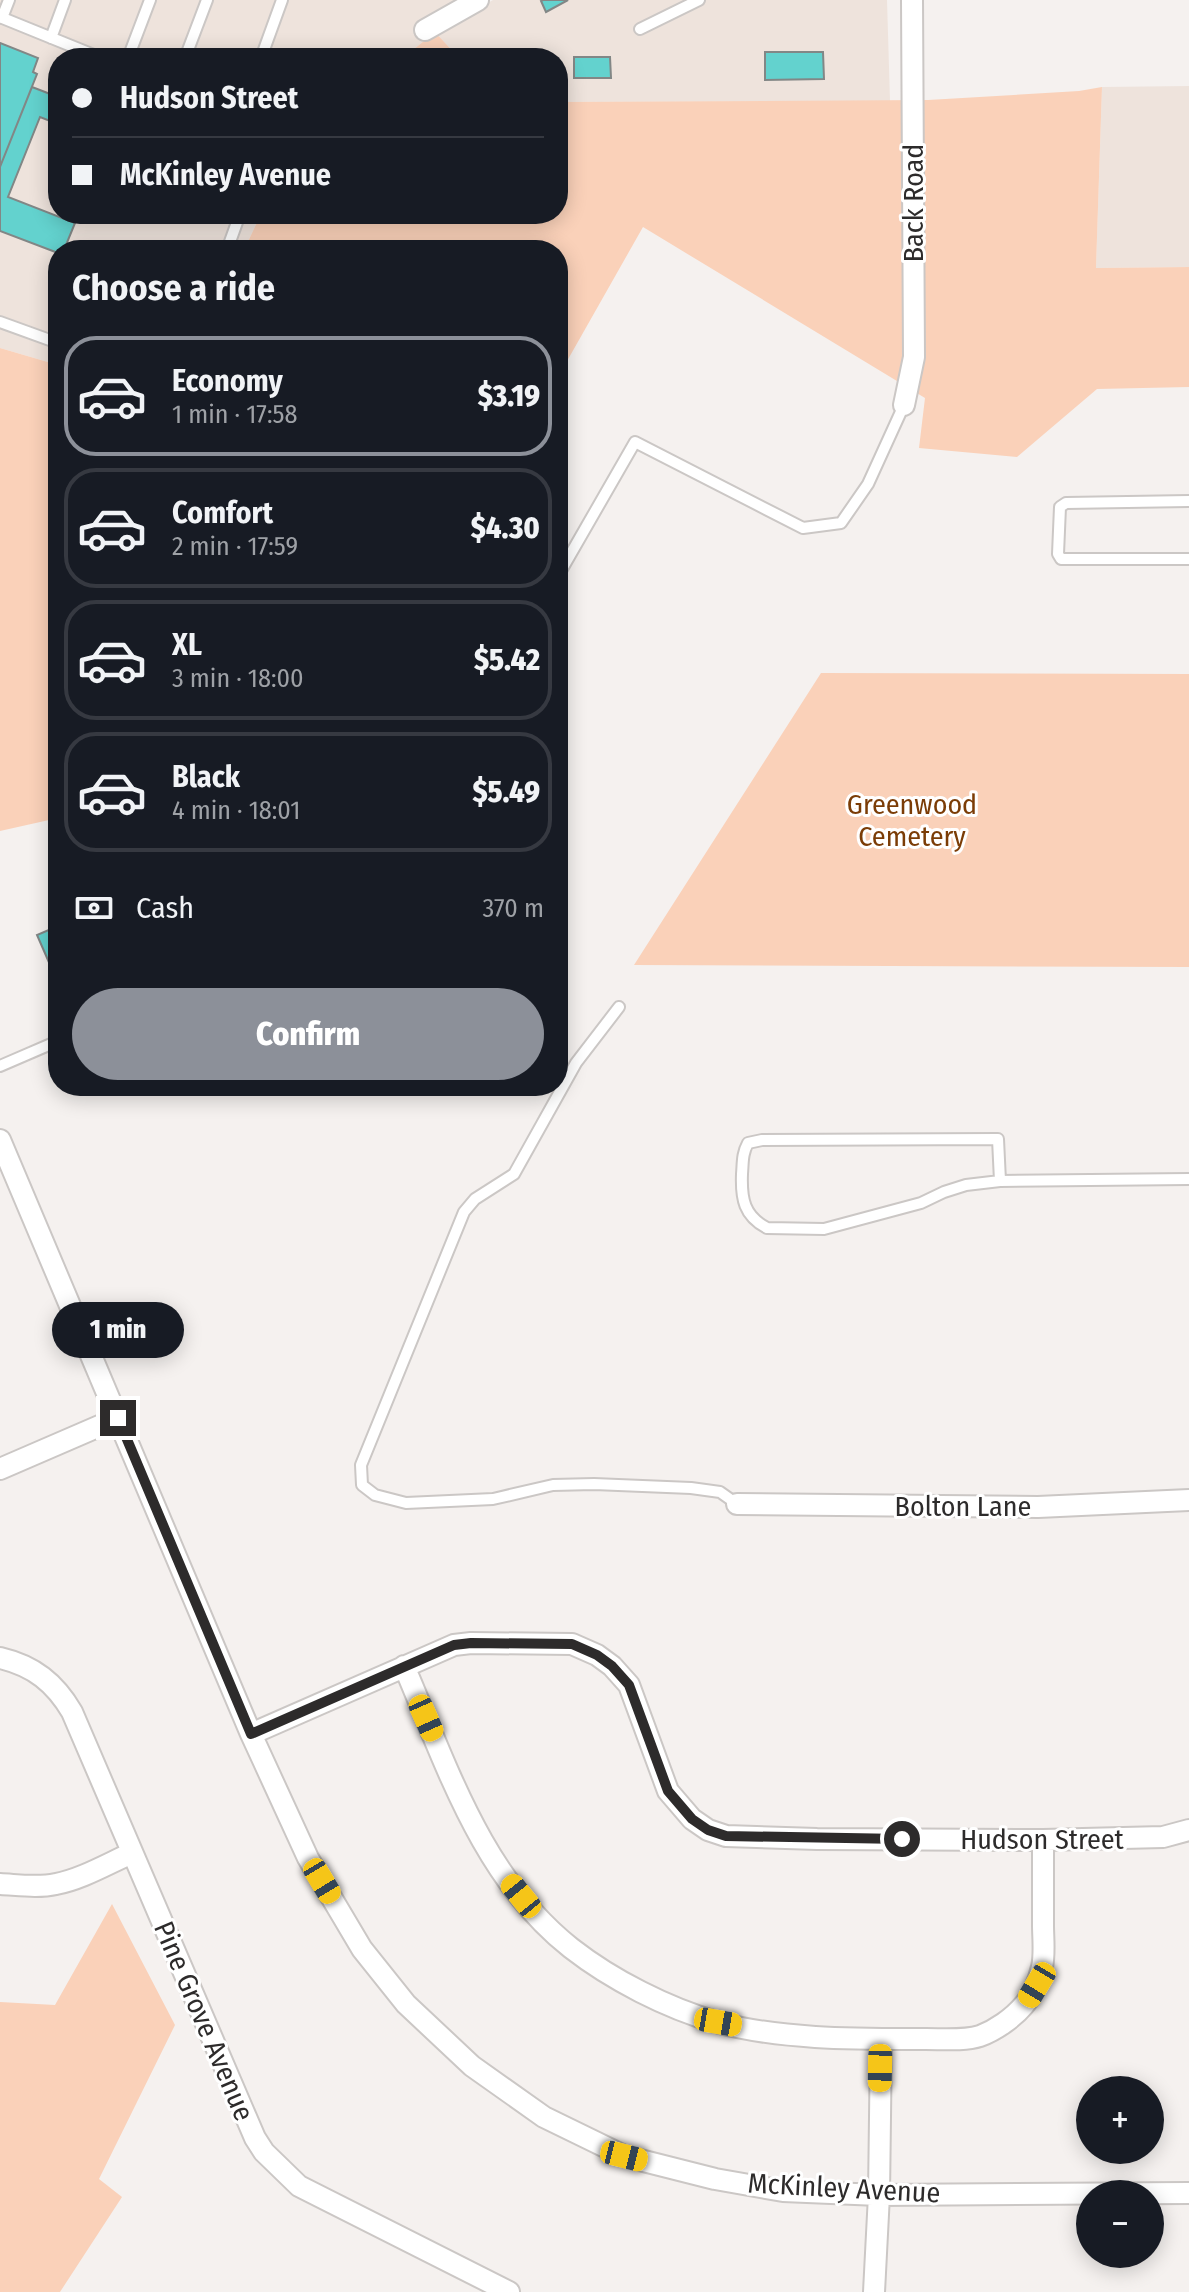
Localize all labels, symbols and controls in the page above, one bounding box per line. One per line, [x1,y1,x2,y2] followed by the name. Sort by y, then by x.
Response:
[120,80,298,116] text: Hudson Street
[897,144,930,262] street label: Back Road
[120,157,331,193] text: McKinley Avenue
[72,266,275,310] text: Choose a ride
[76,360,148,432] icon: car
[172,363,283,399] text: Economy
[478,378,540,414] text: $3.19
[172,399,297,430] text: 1 min · 17:58
[76,492,148,564] icon: car
[172,495,273,531] text: Comfort
[471,510,540,546] text: $4.30
[172,531,298,562] text: 2 min · 17:59
[76,624,148,696] icon: car
[172,627,202,663] text: XL
[474,642,540,678] text: $5.42
[172,663,304,694] text: 3 min · 18:00
[76,756,148,828] icon: car
[172,759,240,795] text: Black
[472,774,540,810] text: $5.49
[847,788,977,853] park label: Greenwood Cemetery
[172,795,300,826] text: 4 min · 18:01
[72,886,116,930] icon: cash
[136,890,194,926] text: Cash
[483,893,544,924] text: 370 m
[72,988,544,1080] button: Confirm
[52,1302,184,1358] callout: 1 min
[90,1314,146,1345] text: 1 min
[100,1400,136,1436] route end
[895,1490,1031,1523] street label: Bolton Lane
[405,1691,447,1745] car
[884,1821,920,1857] route start
[960,1823,1125,1856] street label: Hudson Street
[299,1854,345,1908] car
[497,1870,545,1922] car
[147,1916,261,2126] street label: Pine Grove Avenue
[1014,1958,1060,2012] car
[692,2006,744,2038] car
[868,2044,892,2092] car
[1076,2076,1164,2268] map controls
[1076,2076,1164,2164] button: +
[598,2139,650,2173] car
[747,2166,941,2210] street label: McKinley Avenue
[1076,2180,1164,2268] button: −

